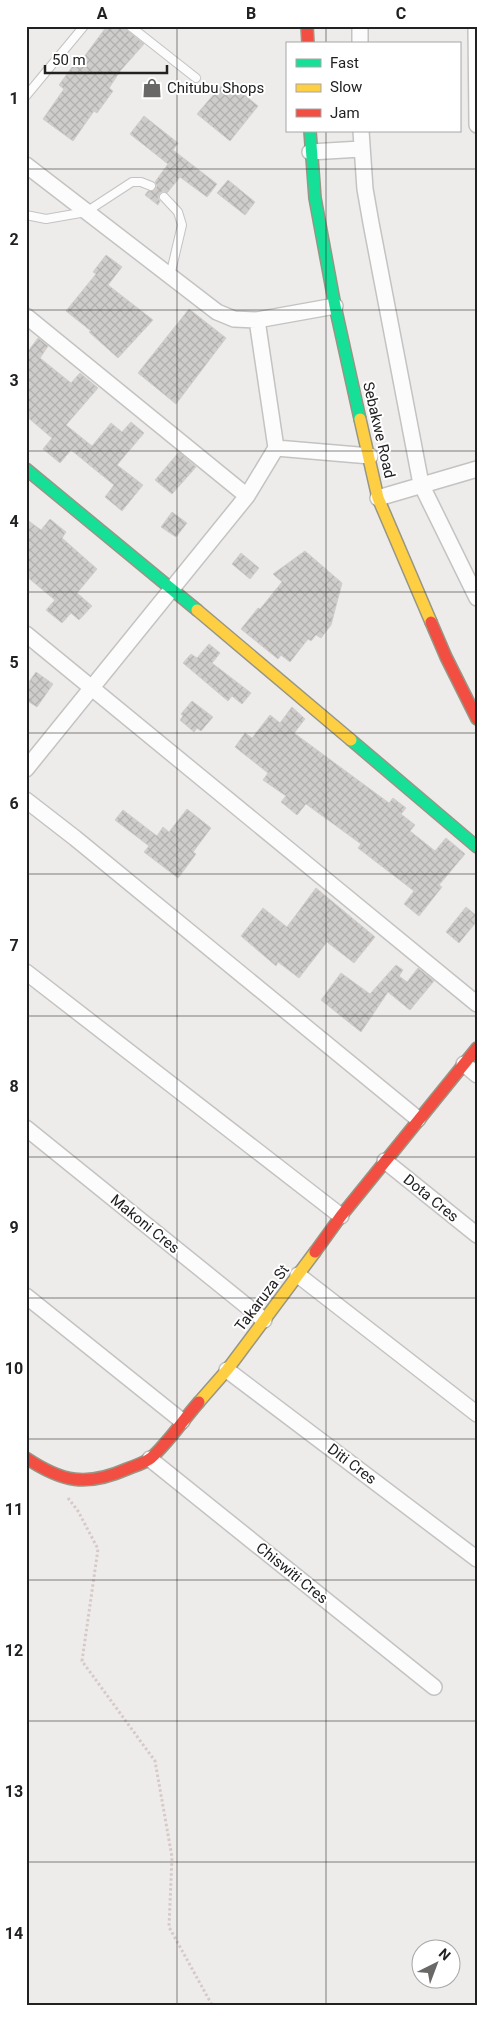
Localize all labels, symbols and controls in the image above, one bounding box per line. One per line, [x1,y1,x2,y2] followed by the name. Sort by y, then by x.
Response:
[97,4,108,23] text: A
[246,4,256,23] text: B
[396,4,406,23] text: C
[45,42,168,74] scale bar
[286,42,460,132] legend
[52,51,86,69] text: 50 m
[330,54,359,72] text: Fast
[141,77,163,99] shop icon: Chitubu Shops
[330,78,362,96] text: Slow
[167,79,264,97] place label: Chitubu Shops
[9,89,19,108] text: 1
[330,104,360,122] text: Jam
[9,230,19,249] text: 2
[9,371,19,390] text: 3
[359,380,399,480] street label: Sebakwe Road
[9,512,19,531] text: 4
[9,653,19,672] text: 5
[9,794,19,813] text: 6
[9,936,19,955] text: 7
[9,1077,19,1096] text: 8
[400,1170,462,1226] street label: Dota Cres
[107,1191,183,1257] street label: Makoni Cres
[9,1218,19,1237] text: 9
[231,1261,293,1335] street label: Takaruza St
[5,1359,23,1378] text: 10
[324,1440,380,1488] street label: Diti Cres
[5,1500,23,1519] text: 11
[253,1539,331,1607] street label: Chiswiti Cres
[5,1641,23,1660] text: 12
[5,1782,23,1801] text: 13
[5,1924,23,1943] text: 14
[410,1938,460,1988] north arrow
[436,1945,454,1964] text: N

